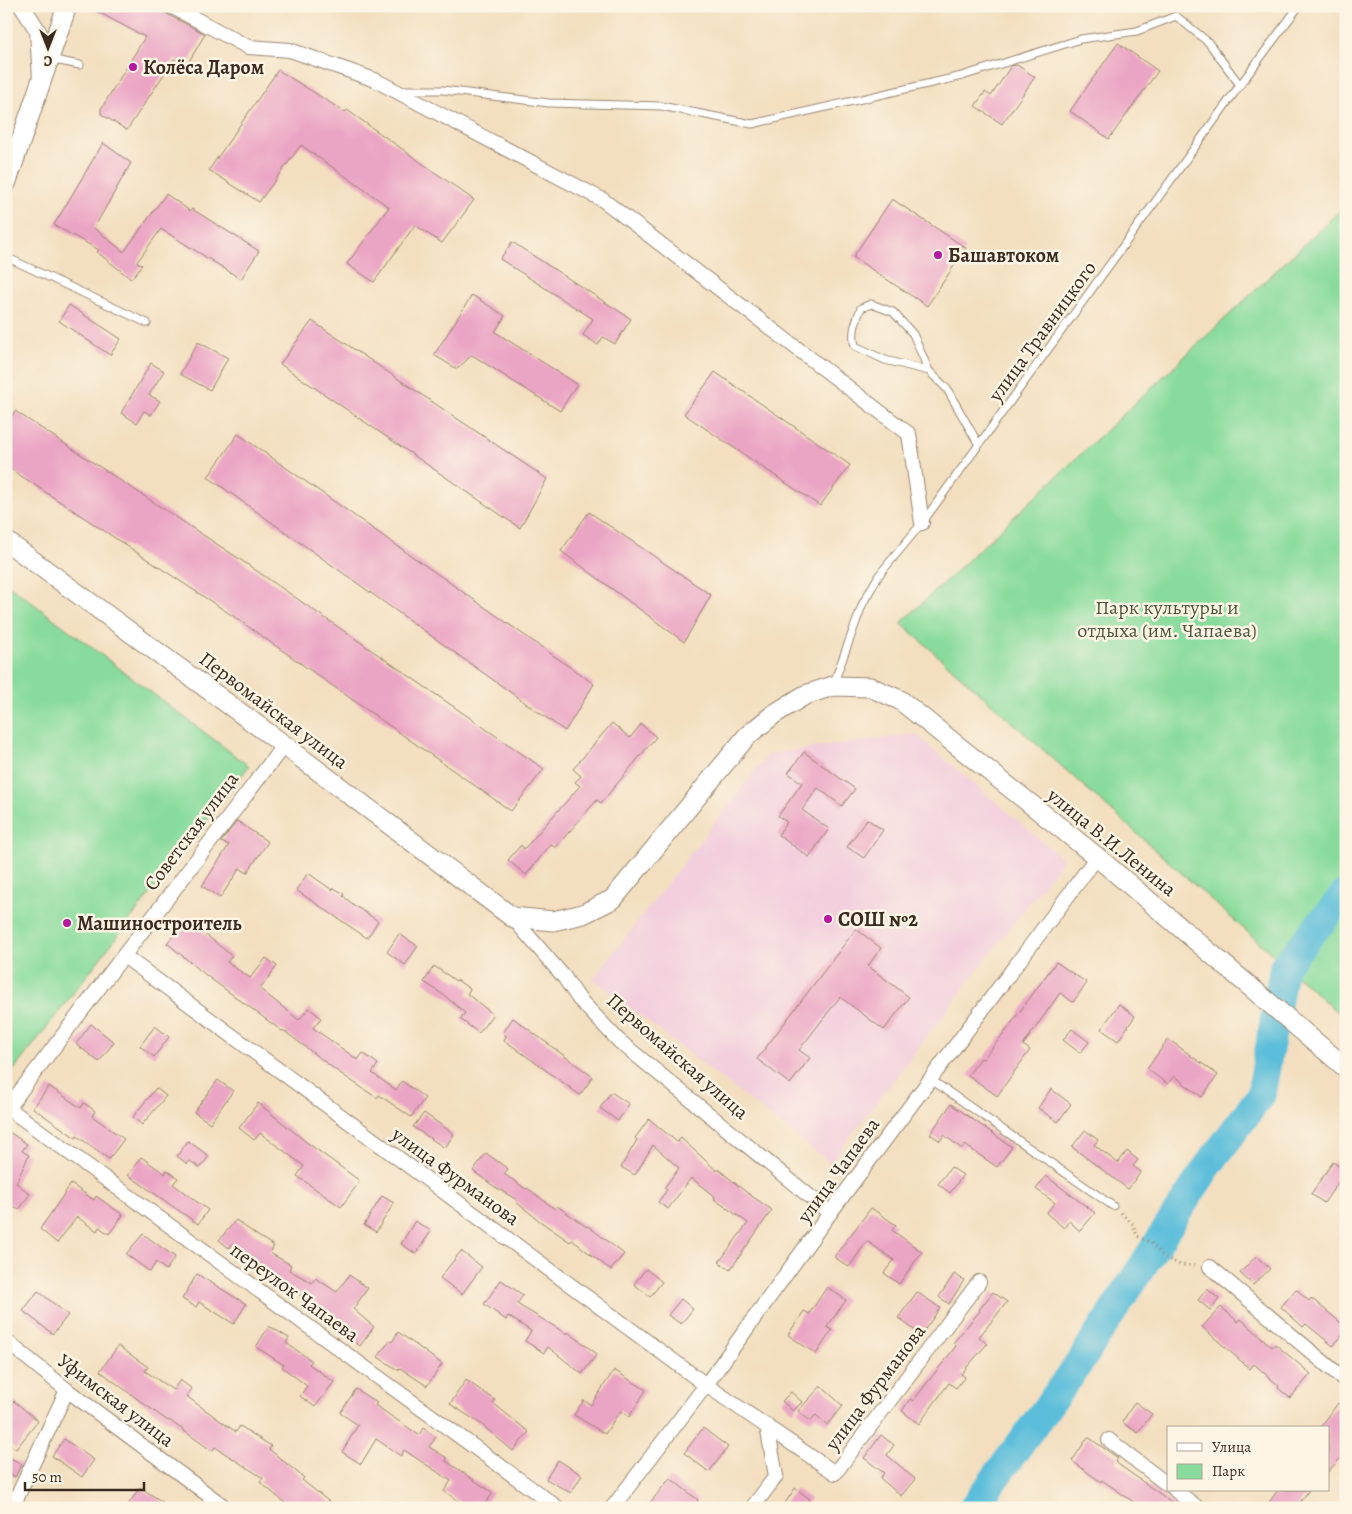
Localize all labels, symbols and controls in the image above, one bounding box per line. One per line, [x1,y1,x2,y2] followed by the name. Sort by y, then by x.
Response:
[22,22,72,72] north arrow
[43,51,52,70] text: С
[143,54,265,81] place label: Колёса Даром
[127,61,139,73] marker: Колёса Даром
[948,242,1060,269] place label: Башавтоком
[932,249,944,261] marker: Башавтоком
[982,256,1103,408] street label: улица Травницкого
[1077,594,1257,644] park label: Парк культуры и отдыха (им. Чапаева)
[194,645,354,776] street label: Первомайская улица
[138,766,245,896] street label: Советская улица
[1041,781,1182,903] street label: улица В.И.Ленина
[838,906,918,933] place label: СОШ №2
[77,910,242,937] place label: Машиностроитель
[822,913,834,925] marker: СОШ №2
[61,917,73,929] marker: Машиностроитель
[601,987,755,1126] street label: Первомайская улица
[790,1111,886,1229] street label: улица Чапаева
[386,1120,526,1232] street label: улица Фурманова
[225,1237,365,1349] street label: переулок Чапаева
[818,1318,932,1457] street label: улица Фурманова
[52,1348,180,1454] street label: Уфимская улица
[1167,1426,1330,1492] legend
[1212,1437,1251,1457] text: Улица
[25,1459,144,1491] scale bar
[1212,1461,1245,1481] text: Парк
[32,1467,62,1487] text: 50 m

